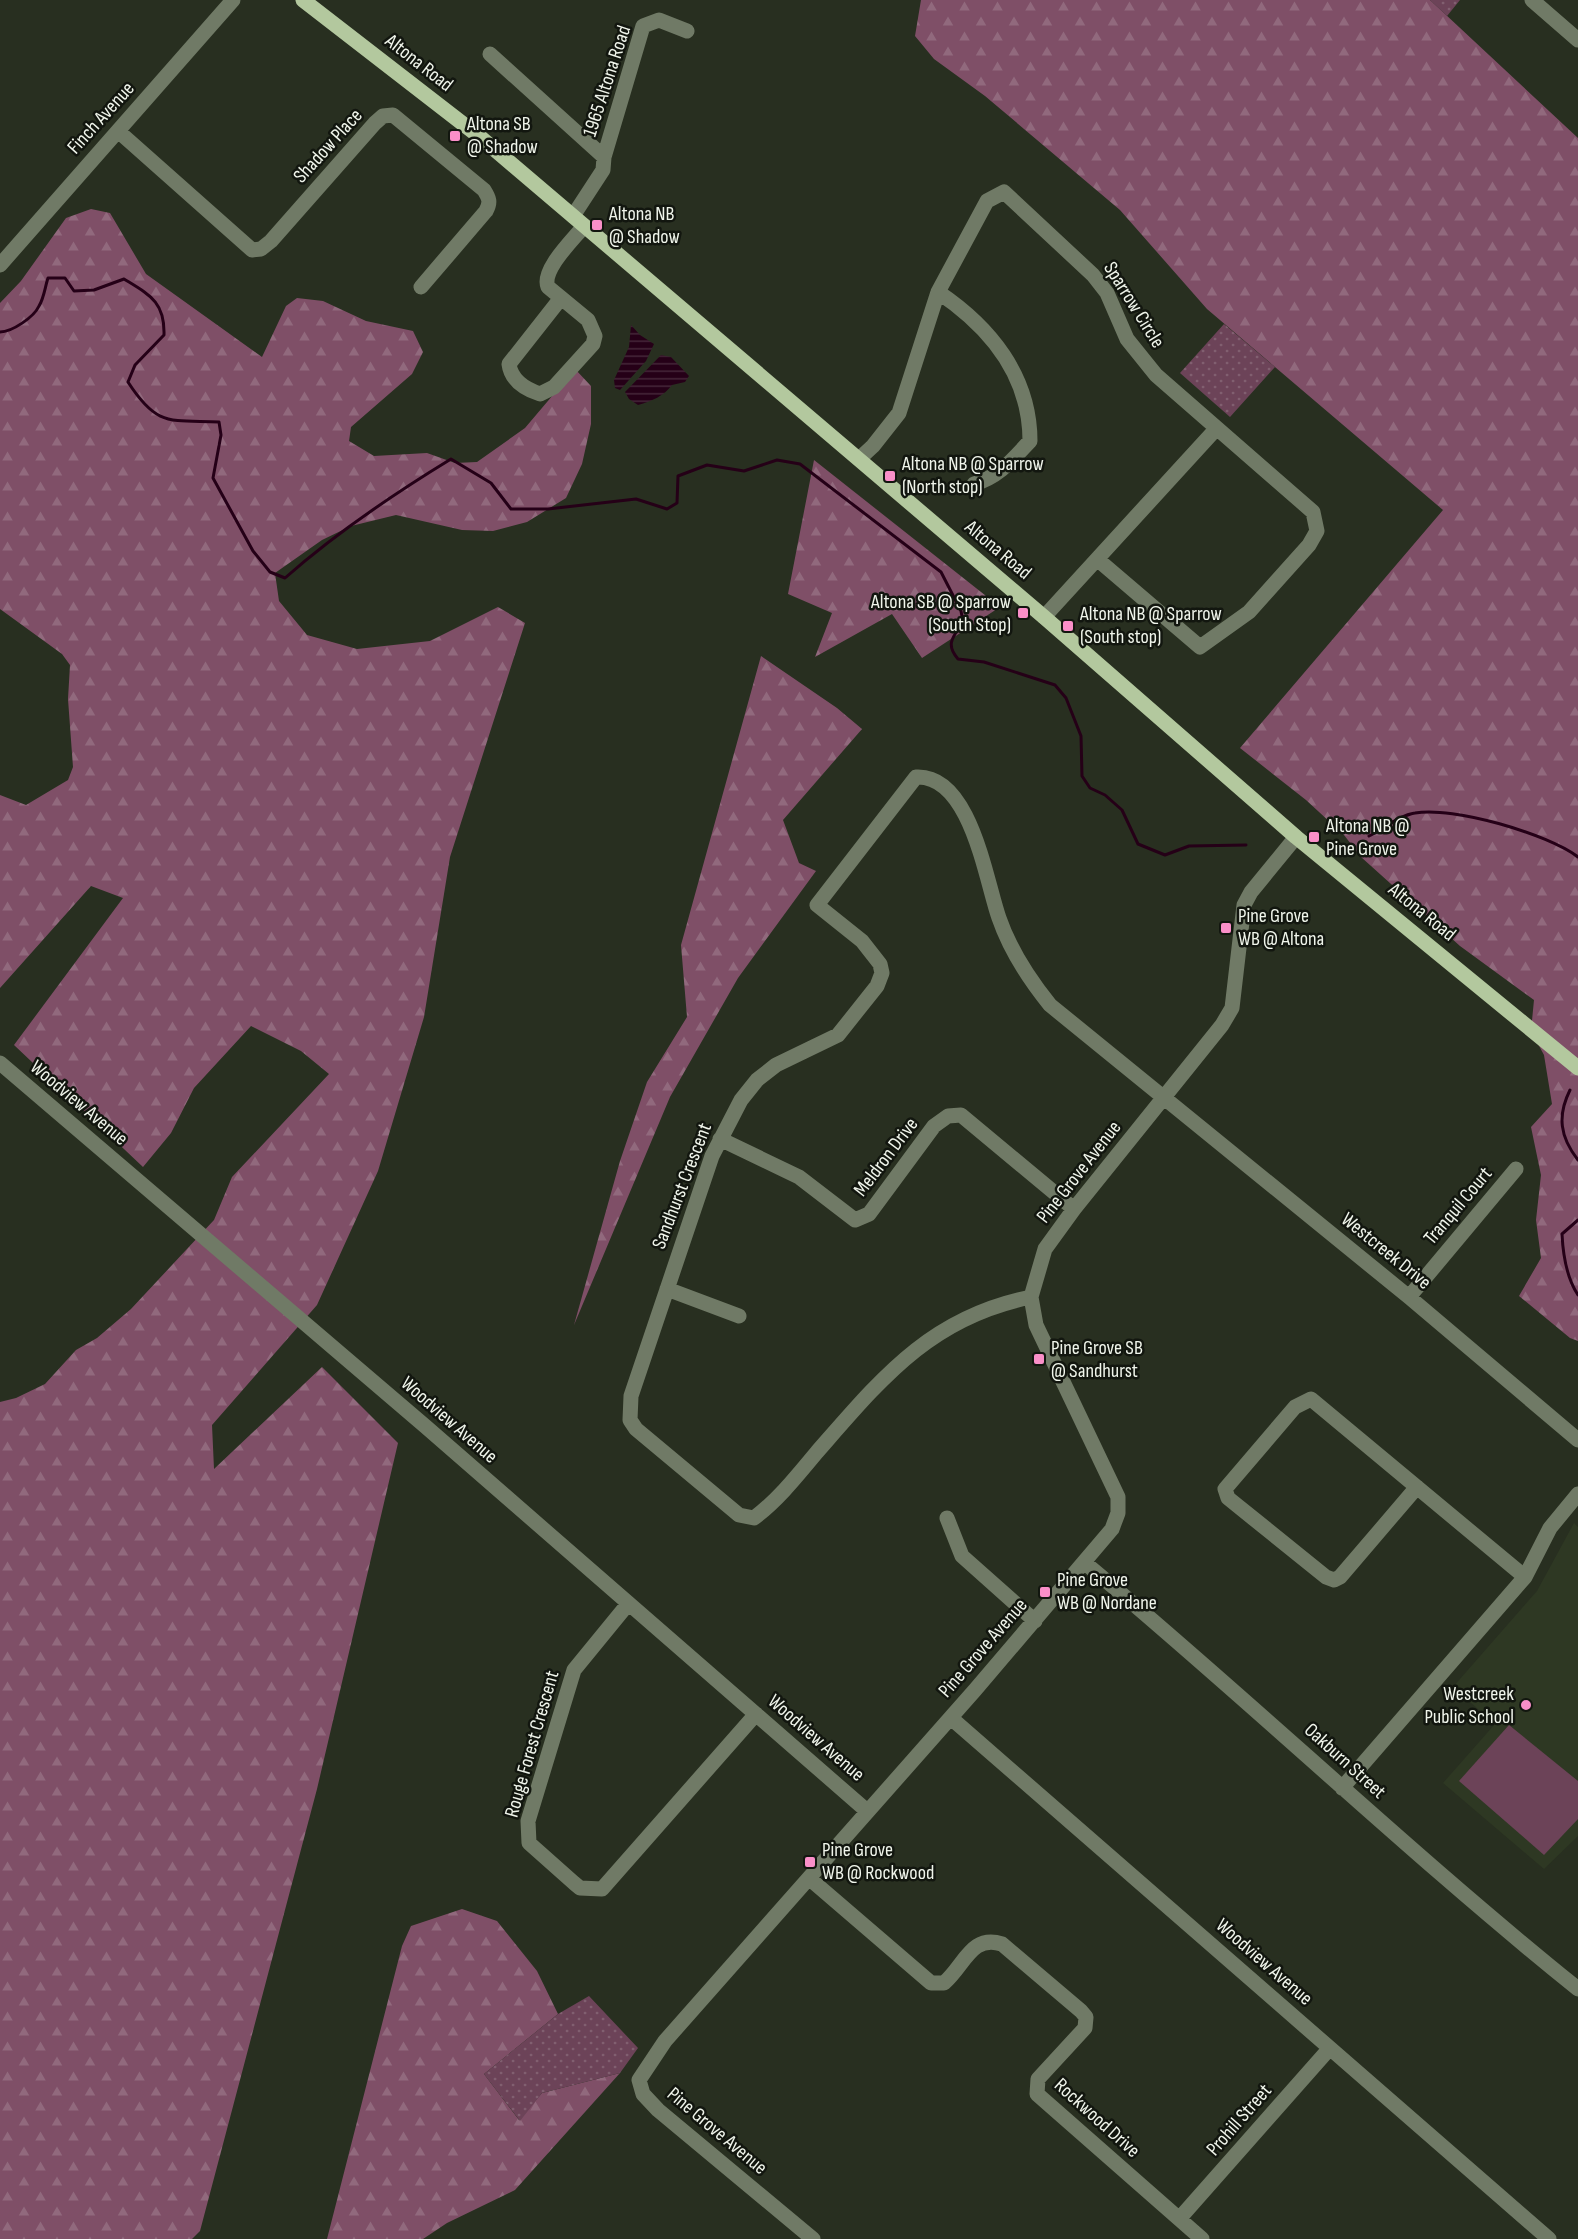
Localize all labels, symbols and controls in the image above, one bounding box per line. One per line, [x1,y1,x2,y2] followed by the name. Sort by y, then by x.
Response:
[578,22,636,140] street label: 1965 Altona Road
[379,28,458,97] street label: Altona Road
[62,77,140,159] street label: Finch Avenue
[288,104,368,188] street label: Shadow Place
[466,112,538,159] place label: Altona SB @ Shadow
[448,129,462,143] marker: Altona SB @ Shadow
[608,202,680,249] place label: Altona NB @ Shadow
[590,218,604,232] marker: Altona NB @ Shadow
[1098,258,1170,352] street label: Sparrow Circle
[901,452,1044,499] place label: Altona NB @ Sparrow (North stop)
[883,469,897,483] marker: Altona NB @ Sparrow (North stop)
[959,515,1036,585] street label: Altona Road
[870,590,1011,637] place label: Altona SB @ Sparrow (South Stop)
[1079,602,1222,649] place label: Altona NB @ Sparrow (South stop)
[1016,606,1030,620] marker: Altona SB @ Sparrow (South Stop)
[1061,619,1075,633] marker: Altona NB @ Sparrow (South stop)
[1325,814,1410,861] place label: Altona NB @ Pine Grove
[1307,830,1321,844] marker: Altona NB @ Pine Grove
[1383,877,1460,946] street label: Altona Road
[1238,904,1324,951] place label: Pine Grove WB @ Altona
[1219,921,1233,935] marker: Pine Grove WB @ Altona
[25,1055,133,1151] street label: Woodview Avenue
[849,1113,923,1201] street label: Meldron Drive
[1032,1116,1126,1228] street label: Pine Grove Avenue
[647,1120,717,1252] street label: Sandhurst Crescent
[1419,1162,1497,1250] street label: Tranquil Court
[1336,1207,1436,1295] street label: Westcreek Drive
[1051,1336,1143,1383] place label: Pine Grove SB @ Sandhurst
[1032,1352,1046,1366] marker: Pine Grove SB @ Sandhurst
[396,1371,502,1469] street label: Woodview Avenue
[1057,1568,1157,1615] place label: Pine Grove WB @ Nordane
[1038,1585,1052,1599] marker: Pine Grove WB @ Nordane
[934,1594,1032,1702] street label: Pine Grove Avenue
[500,1668,564,1820] street label: Rouge Forest Crescent
[1424,1682,1514,1729] place label: Westcreek Public School
[763,1689,869,1787] street label: Woodview Avenue
[1519,1698,1533,1712] marker: Westcreek Public School
[1299,1718,1391,1804] street label: Oakburn Street
[822,1838,934,1885] place label: Pine Grove WB @ Rockwood
[803,1855,817,1869] marker: Pine Grove WB @ Rockwood
[1211,1913,1317,2011] street label: Woodview Avenue
[1049,2073,1145,2163] street label: Rockwood Drive
[1201,2079,1277,2161] street label: Prohill Street
[662,2082,772,2180] street label: Pine Grove Avenue

